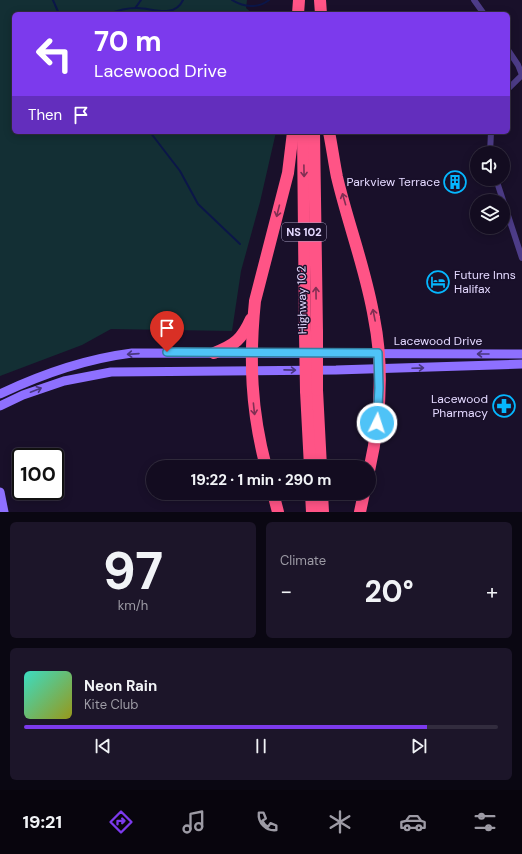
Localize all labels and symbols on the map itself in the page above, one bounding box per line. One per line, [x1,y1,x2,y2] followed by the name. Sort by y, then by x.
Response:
[300,164,308,177] one-way arrow
[442,169,468,195] building icon: Parkview Terrace
[347,174,440,190] place label: Parkview Terrace
[340,193,347,206] one-way arrow
[273,205,281,218] one-way arrow
[282,223,326,241] road number: NS 102
[293,266,311,334] street label: Highway 102
[454,267,516,297] place label: Future Inns Halifax
[425,269,451,295] hotel icon: Future Inns Halifax
[312,287,320,300] one-way arrow
[369,309,377,322] one-way arrow
[150,311,184,352] pin
[394,333,482,349] street label: Lacewood Drive
[127,350,140,357] one-way arrow
[477,350,490,358] one-way arrow
[411,364,424,372] one-way arrow
[283,366,296,374] one-way arrow
[29,386,41,394] one-way arrow
[431,391,488,421] place label: Lacewood Pharmacy
[491,393,517,419] pharmacy icon: Lacewood Pharmacy
[250,402,258,415] one-way arrow
[356,402,398,444] position arrow
[12,448,64,500] speed limit sign: 100

